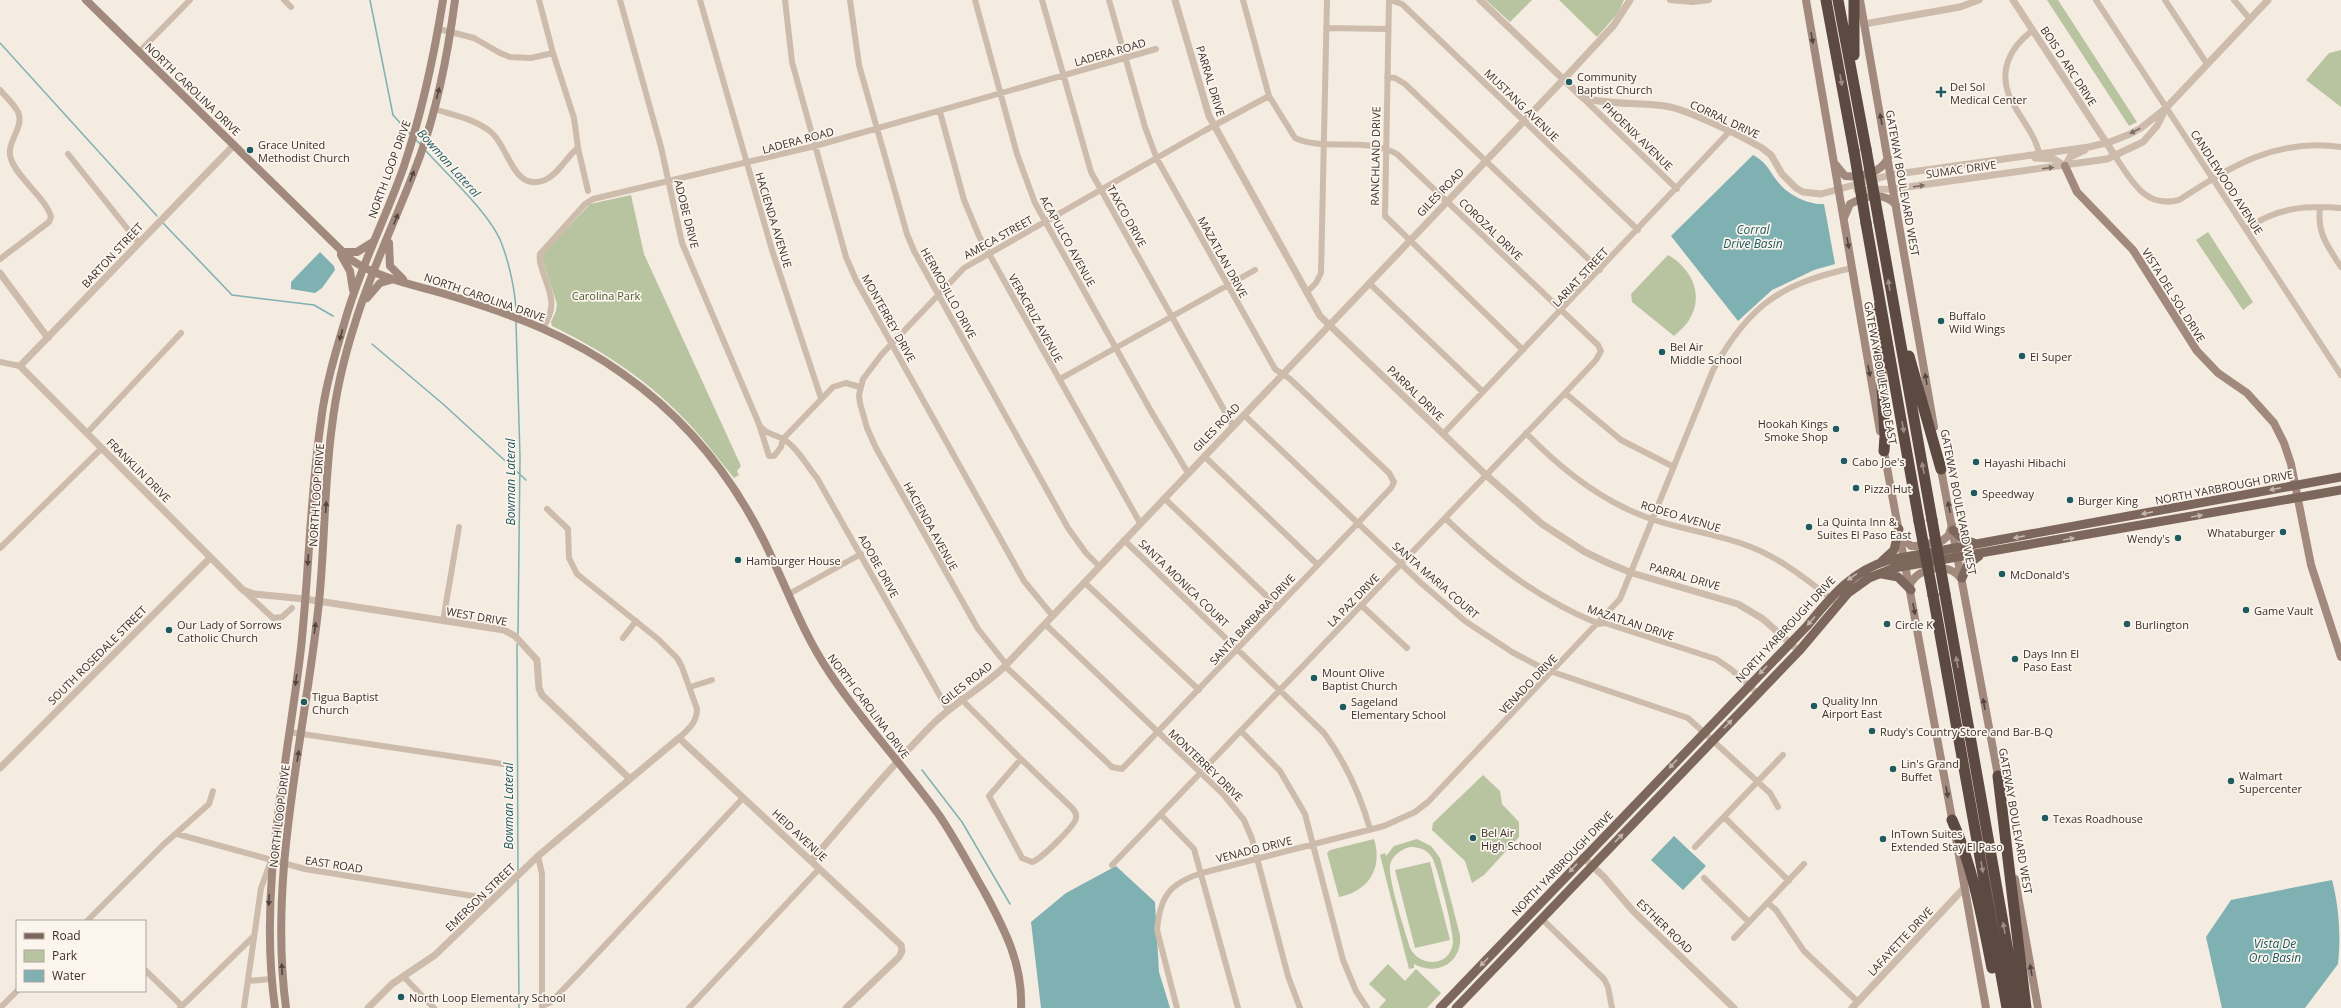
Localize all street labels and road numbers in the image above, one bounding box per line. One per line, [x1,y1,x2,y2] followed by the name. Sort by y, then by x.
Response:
[2038,23,2100,109] street label: BOIS D ARC DRIVE
[1073,35,1147,69] street label: LADERA ROAD
[142,39,244,139] street label: NORTH CAROLINA DRIVE
[1193,44,1229,118] street label: PARRAL DRIVE
[1481,66,1563,144] street label: MUSTANG AVENUE
[1688,96,1762,142] street label: CORRAL DRIVE
[1600,99,1676,173] street label: PHOENIX AVENUE
[1367,106,1383,206] street label: RANCHLAND DRIVE
[1883,109,1923,257] street label: GATEWAY BOULEVARD WEST
[364,118,414,220] street label: NORTH LOOP DRIVE
[760,123,836,157] street label: LADERA ROAD
[2187,127,2267,237] street label: CANDLEWOOD AVENUE
[1925,157,1997,181] street label: SUMAC DRIVE
[1413,164,1467,220] street label: GILES ROAD
[752,170,796,270] street label: HACIENDA AVENUE
[671,178,703,250] street label: ADOBE DRIVE
[1104,183,1150,249] street label: TAXCO DRIVE
[1037,193,1099,289] street label: ACAPULCO AVENUE
[1456,195,1526,263] street label: COROZAL DRIVE
[961,212,1035,262] street label: AMECA STREET
[1194,214,1252,300] street label: MAZATLAN DRIVE
[78,219,146,291] street label: BARTON STREET
[1549,244,1611,310] street label: LARIAT STREET
[918,245,980,341] street label: HERMOSILLO DRIVE
[2139,245,2209,345] street label: VISTA DEL SOL DRIVE
[422,269,548,325] street label: NORTH CAROLINA DRIVE
[859,271,919,365] street label: MONTERREY DRIVE
[1005,271,1067,365] street label: VERACRUZ AVENUE
[1861,300,1901,446] street label: GATEWAY BOULEVARD EAST
[1384,362,1448,424] street label: PARRAL DRIVE
[1189,399,1243,455] street label: GILES ROAD
[1937,428,1981,576] street label: GATEWAY BOULEVARD WEST
[104,435,174,505] street label: FRANKLIN DRIVE
[305,443,327,547] street label: NORTH LOOP DRIVE
[2154,466,2294,508] street label: NORTH YARBROUGH DRIVE
[900,479,962,573] street label: HACIENDA AVENUE
[1639,497,1723,535] street label: RODEO AVENUE
[855,532,903,600] street label: ADOBE DRIVE
[1136,536,1232,630] street label: SANTA MONICA COURT
[1390,538,1482,622] street label: SANTA MARIA COURT
[1648,559,1722,593] street label: PARRAL DRIVE
[1206,570,1298,668] street label: SANTA BARBARA DRIVE
[1324,570,1382,630] street label: LA PAZ DRIVE
[1732,573,1838,685] street label: NORTH YARBROUGH DRIVE
[1586,601,1676,643] street label: MAZATLAN DRIVE
[44,602,150,708] street label: SOUTH ROSEDALE STREET
[445,603,509,629] street label: WEST DRIVE
[825,651,913,761] street label: NORTH CAROLINA DRIVE
[1496,651,1560,717] street label: VENADO DRIVE
[937,658,995,708] street label: GILES ROAD
[1165,726,1247,804] street label: MONTERREY DRIVE
[1996,747,2036,895] street label: GATEWAY BOULEVARD WEST
[265,764,293,868] street label: NORTH LOOP DRIVE
[769,806,831,864] street label: HEID AVENUE
[1508,807,1616,919] street label: NORTH YARBROUGH DRIVE
[1214,832,1294,866] street label: VENADO DRIVE
[304,852,364,876] street label: EAST ROAD
[442,860,518,934] street label: EMERSON STREET
[1634,895,1696,957] street label: ESTHER ROAD
[1864,903,1936,979] street label: LAFAYETTE DRIVE

